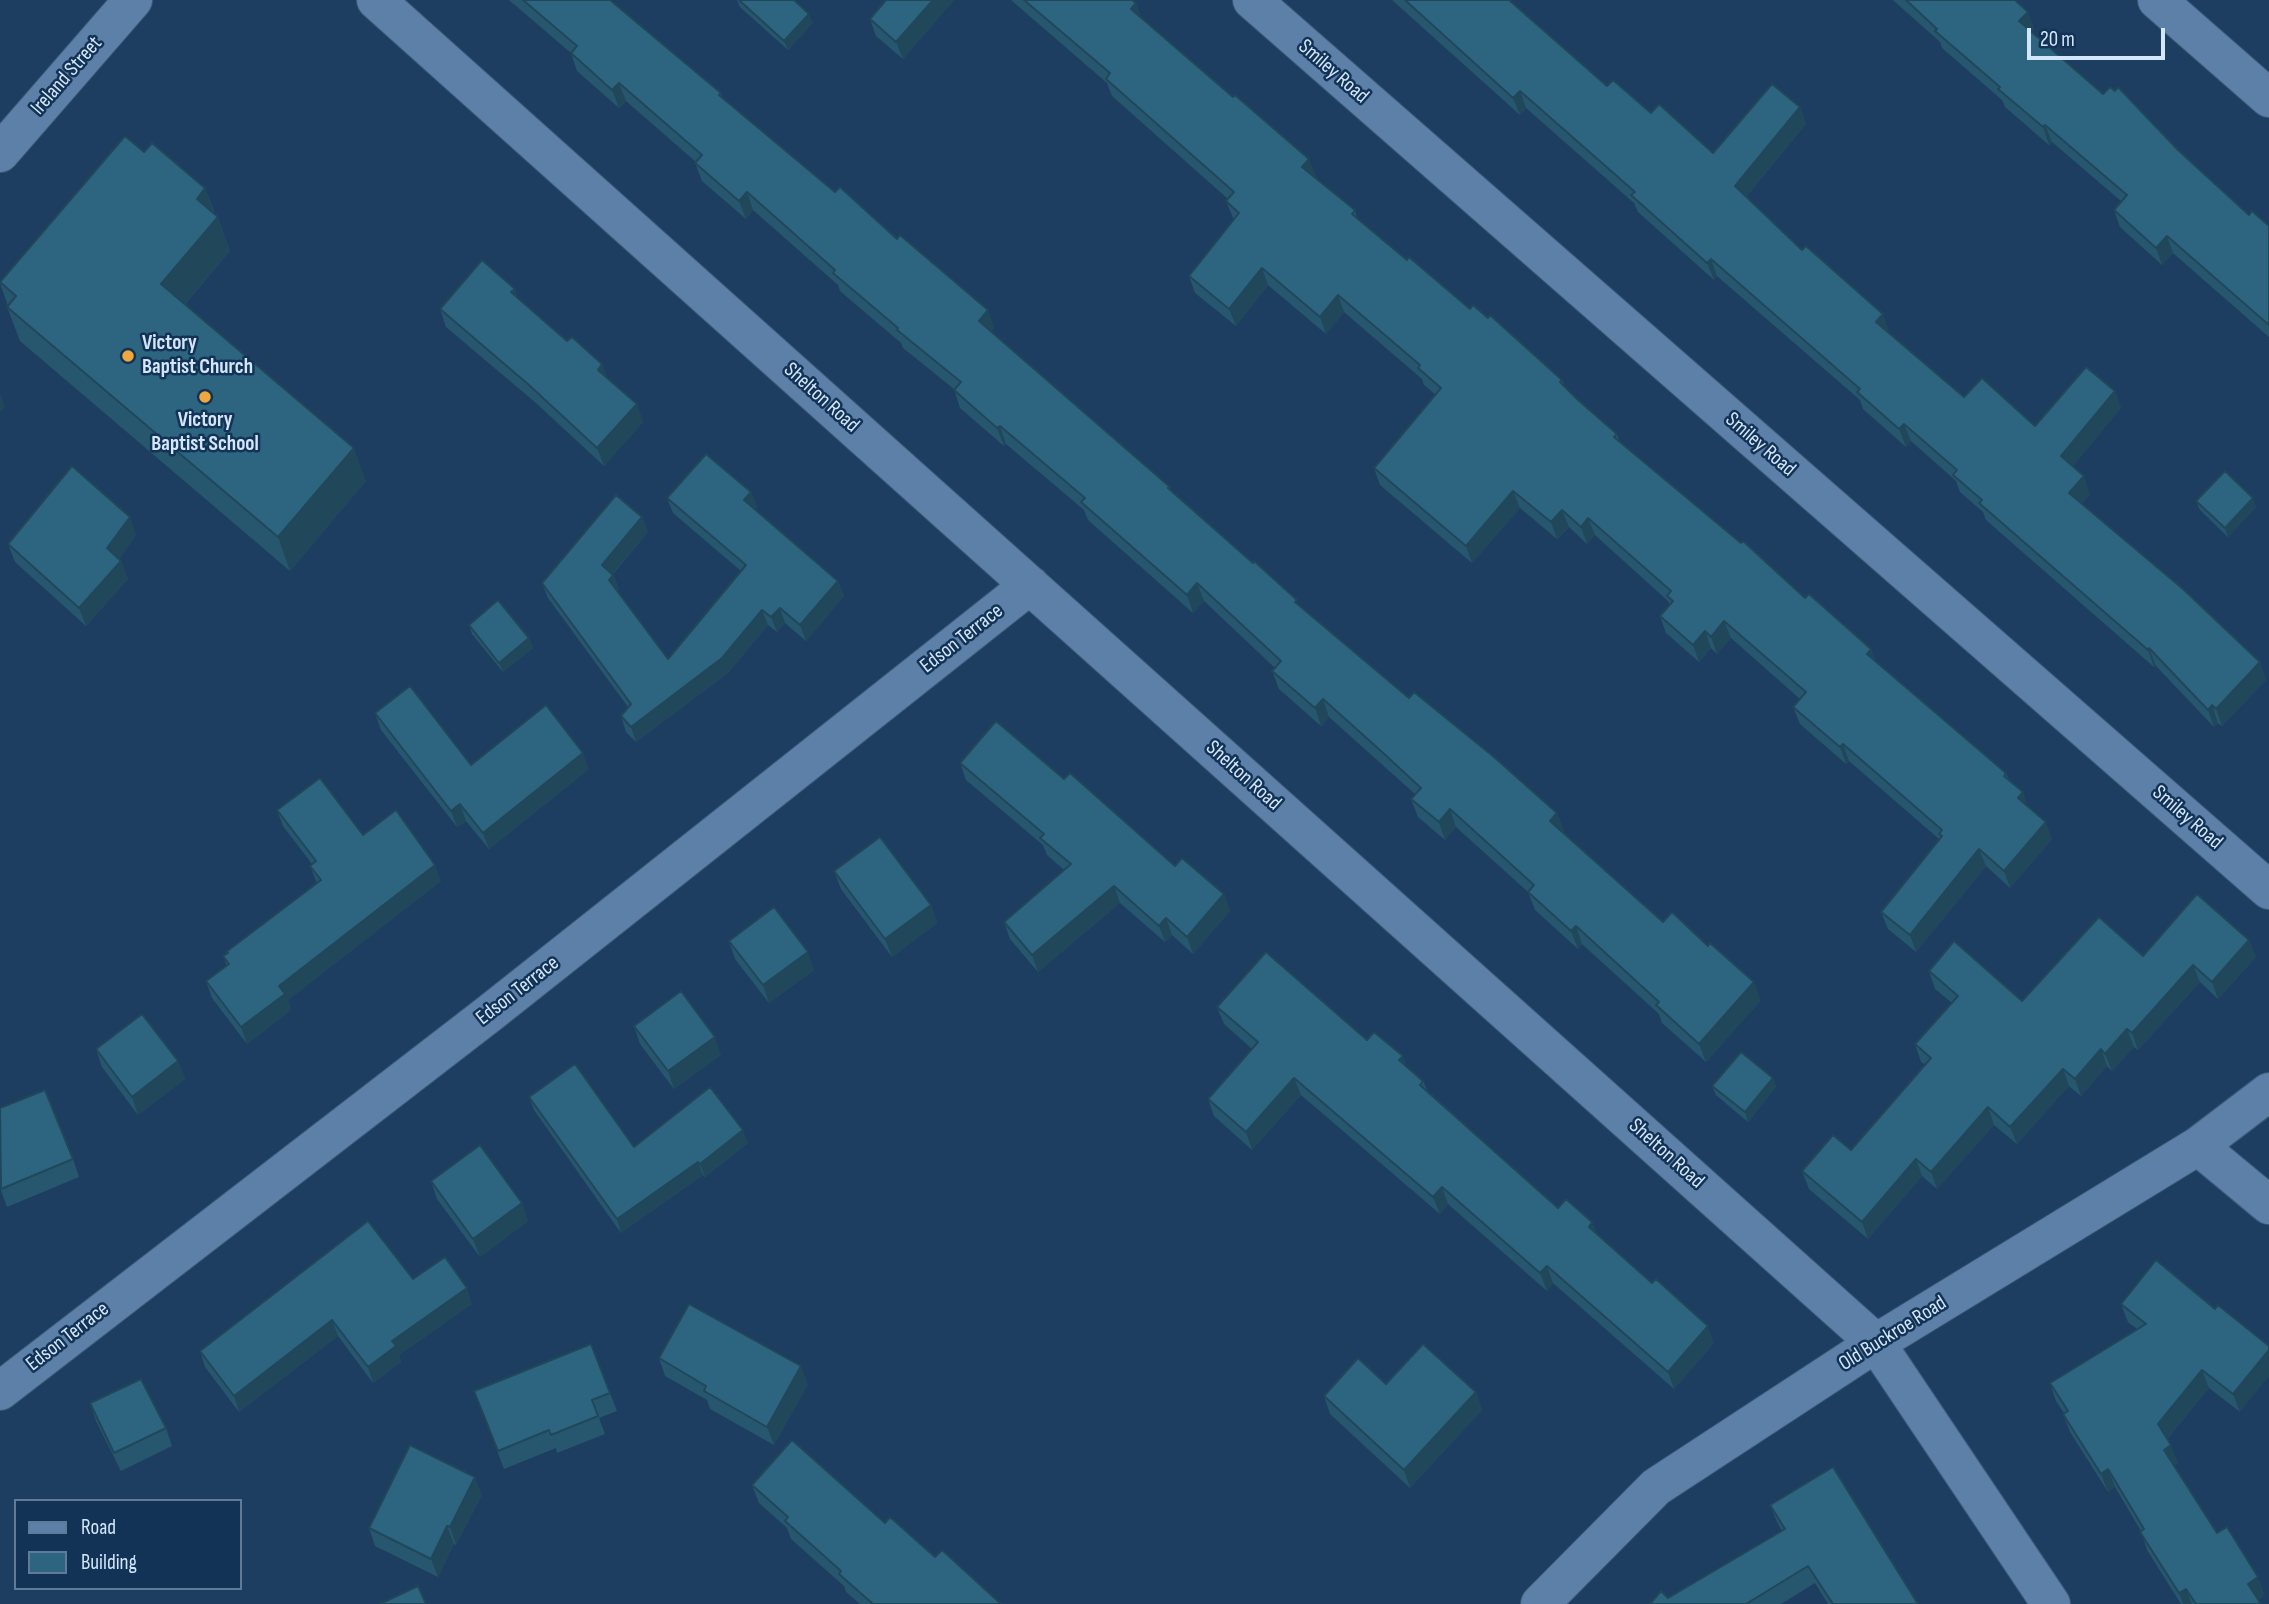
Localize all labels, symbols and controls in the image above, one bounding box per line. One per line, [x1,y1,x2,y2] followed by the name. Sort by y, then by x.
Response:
[2031,14,2169,58] scale bar
[2040,27,2075,52] text: 20 m
[26,32,108,120] street label: Ireland Street
[1293,35,1373,109] street label: Smiley Road
[142,331,253,381] place label: Victory Baptist Church
[120,348,136,364] marker: Victory Baptist Church
[778,358,864,438] street label: Shelton Road
[197,389,213,405] marker: Victory Baptist School
[151,408,259,458] place label: Victory Baptist School
[1720,408,1800,482] street label: Smiley Road
[916,599,1008,679] street label: Edson Terrace
[1200,736,1286,816] street label: Shelton Road
[2147,781,2227,855] street label: Smiley Road
[472,951,564,1031] street label: Edson Terrace
[1623,1114,1709,1194] street label: Shelton Road
[1835,1291,1951,1377] street label: Old Buckroe Road
[22,1297,114,1377] street label: Edson Terrace
[14,1499,242,1590] legend
[81,1515,116,1540] text: Road
[81,1550,137,1575] text: Building

